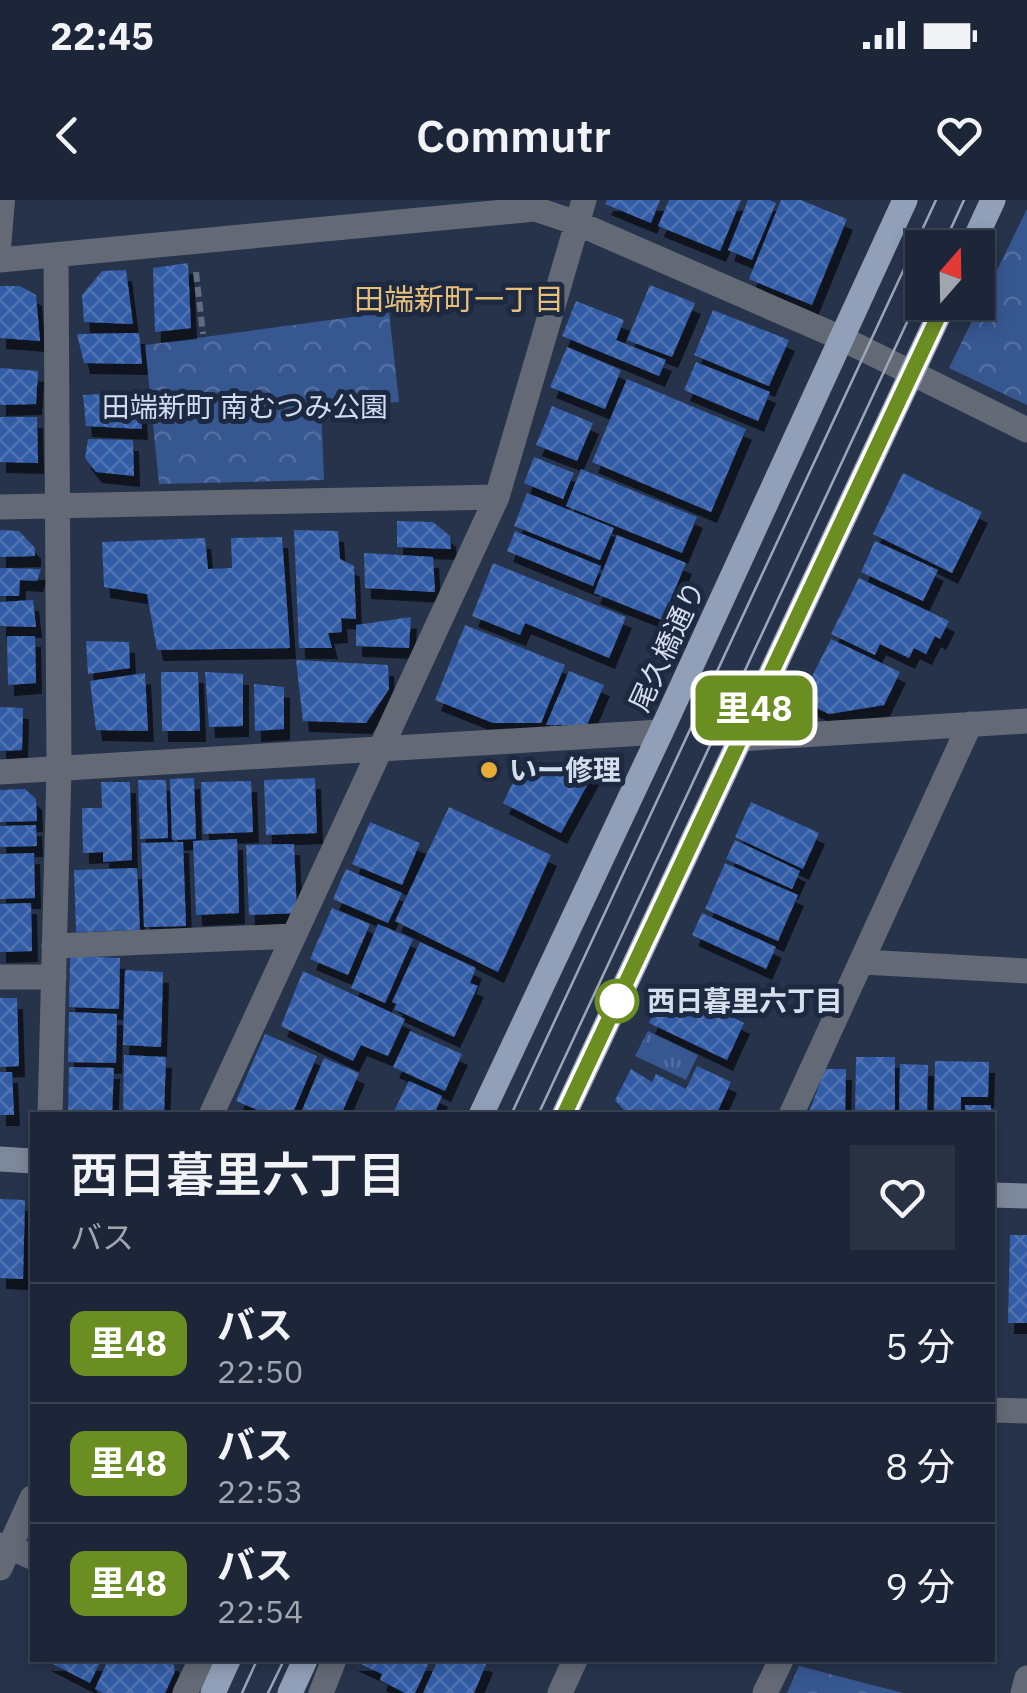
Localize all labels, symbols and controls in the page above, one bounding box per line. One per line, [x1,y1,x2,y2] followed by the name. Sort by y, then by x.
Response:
[50,11,154,60] text: 22:45
[416,106,611,164] text: Commutr
[40,108,95,163] icon: back
[932,108,987,163] icon: heart
[905,230,995,320] north arrow
[905,230,995,320] map controls
[354,279,564,318] district label: 田端新町一丁目
[102,388,388,425] park label: 田端新町 南むつみ公園
[620,575,713,717] street label: 尾久橋通り
[696,676,812,740] line badge: 里48
[715,685,793,731] text: 里48
[509,751,621,788] place label: いー修理
[478,759,500,781] marker: いー修理
[596,980,638,1022] marker: 西日暮里六丁目
[647,982,843,1019] place label: 西日暮里六丁目
[70,1143,406,1205] text: 西日暮里六丁目
[850,1145,955,1250] button: heart
[70,1216,134,1258] text: バス
[217,1300,293,1349] text: バス
[90,1320,167,1366] text: 里48
[885,1321,955,1370] text: 5 分
[217,1350,303,1392] text: 22:50
[217,1420,293,1469] text: バス
[90,1440,167,1486] text: 里48
[885,1441,955,1490] text: 8 分
[217,1470,303,1512] text: 22:53
[217,1540,293,1589] text: バス
[90,1560,167,1606] text: 里48
[885,1561,955,1610] text: 9 分
[217,1590,303,1632] text: 22:54

